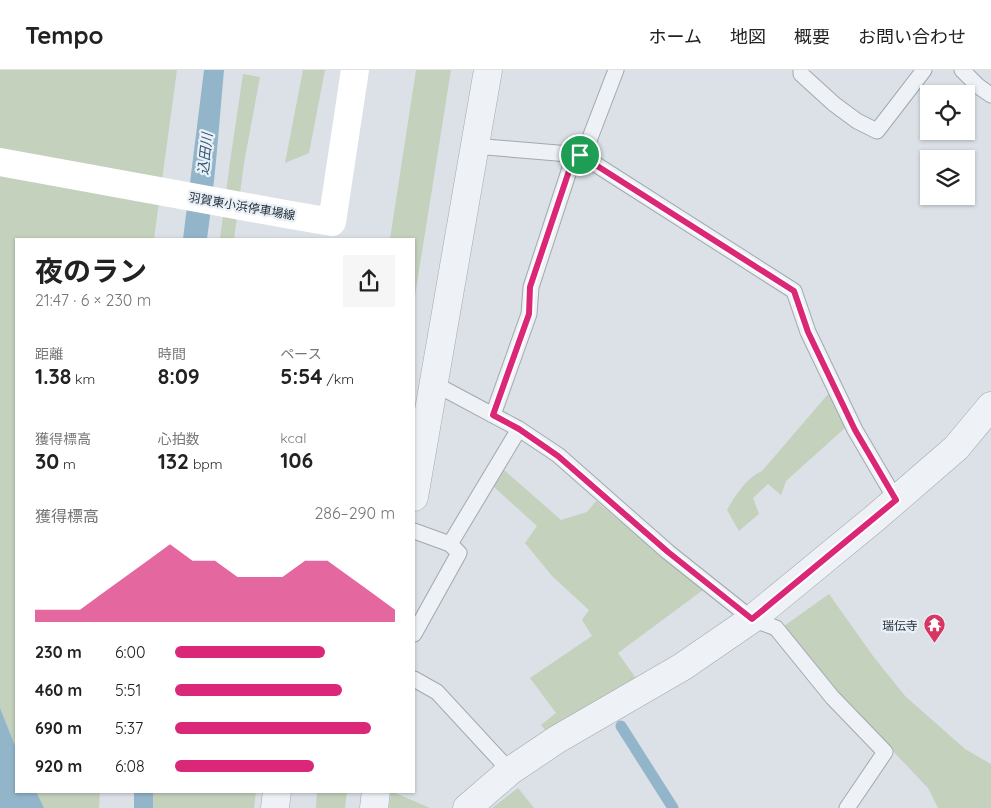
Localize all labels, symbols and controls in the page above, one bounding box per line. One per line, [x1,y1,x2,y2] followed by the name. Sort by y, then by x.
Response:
[25,20,103,50] text: Tempo
[649,25,702,48] text: ホーム
[730,25,766,48] text: 地図
[794,25,830,48] text: 概要
[858,25,966,48] text: お問い合わせ
[920,85,975,205] map controls
[920,85,975,140] button: locate
[194,130,216,176] water label: 込田川
[559,134,601,176] pin
[566,141,594,169] icon: arrive
[920,150,975,205] button: layers
[188,189,296,223] street label: 羽賀東小浜停車場線
[35,253,147,288] text: 夜のラン
[343,255,395,307] button: share
[35,290,151,310] text: 21:47 · 6 × 230 m
[35,345,63,363] text: 距離
[158,345,186,363] text: 時間
[280,345,322,363] text: ペース
[35,363,71,389] text: 1.38
[158,363,200,389] text: 8:09
[280,363,323,389] text: 5:54
[71,370,95,388] text: km
[323,370,354,388] text: /km
[280,429,306,447] text: kcal
[35,430,91,448] text: 獲得標高
[158,430,200,448] text: 心拍数
[280,447,313,473] text: 106
[35,448,59,474] text: 30
[158,448,189,474] text: 132
[59,455,76,473] text: m
[189,455,223,473] text: bpm
[314,503,395,523] text: 286–290 m
[35,506,99,526] text: 獲得標高
[922,613,946,644] temple icon: 瑞伝寺
[882,618,918,633] place label: 瑞伝寺
[35,642,82,662] text: 230 m
[115,642,146,662] text: 6:00
[35,680,82,700] text: 460 m
[115,680,141,700] text: 5:51
[35,718,82,738] text: 690 m
[115,718,143,738] text: 5:37
[35,756,82,776] text: 920 m
[115,756,145,776] text: 6:08

